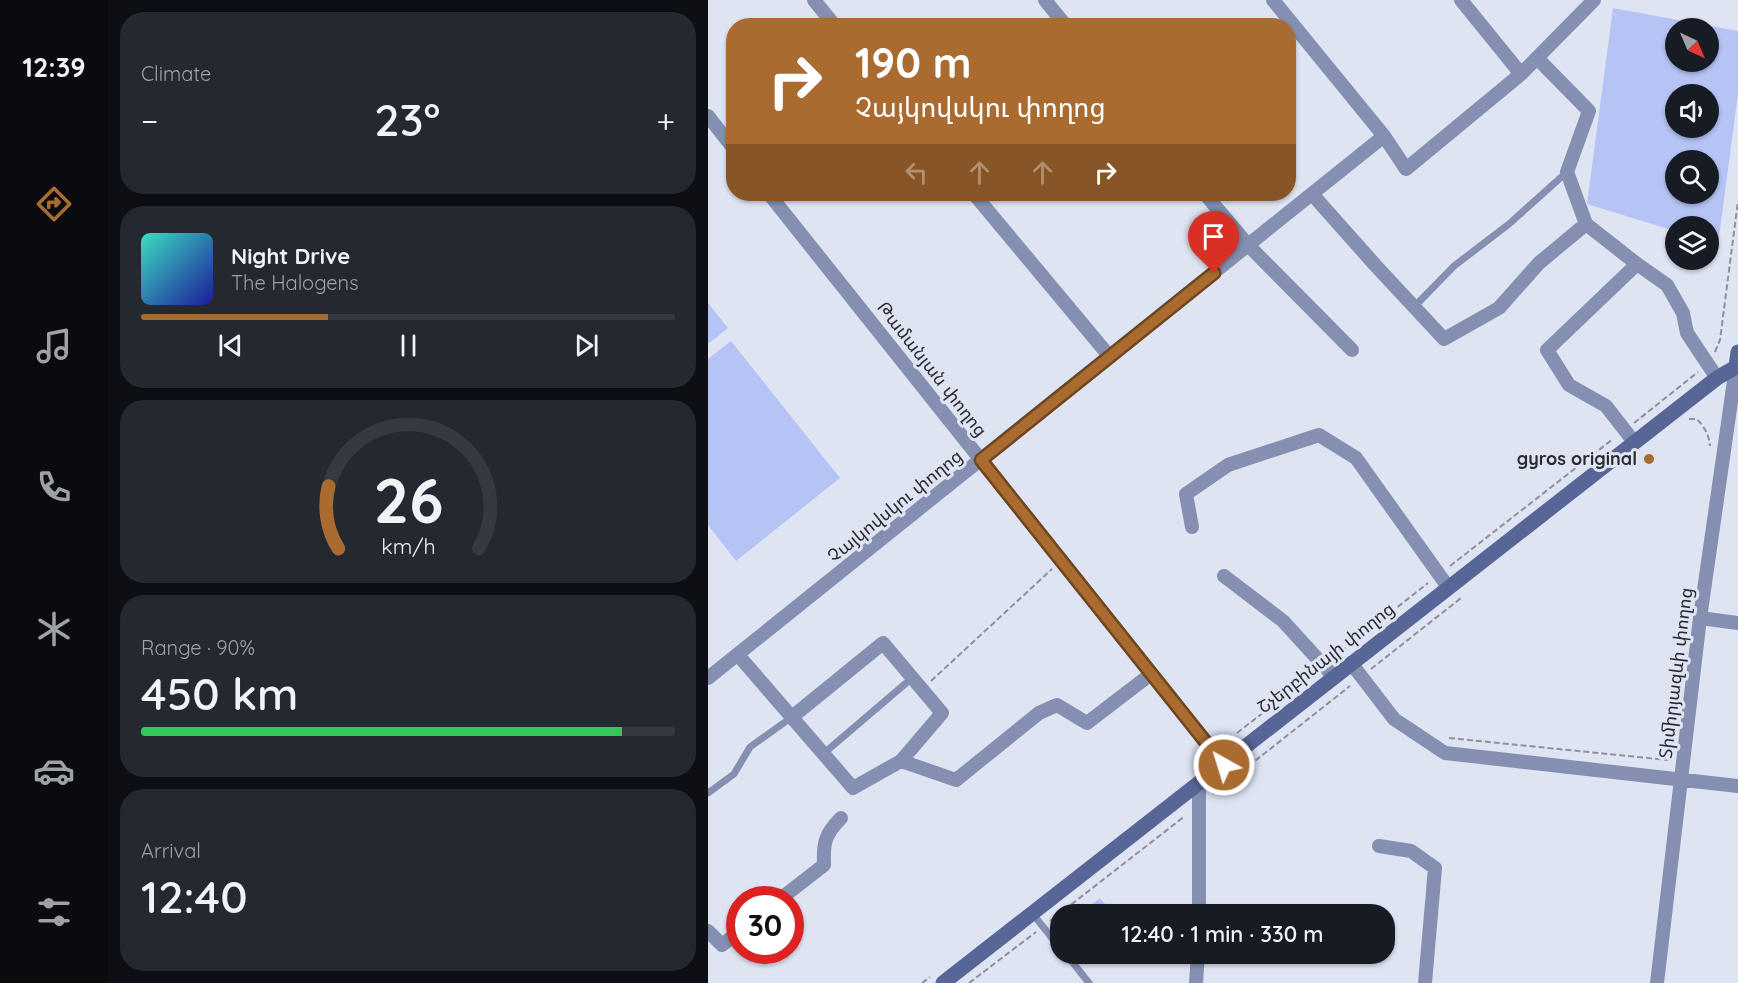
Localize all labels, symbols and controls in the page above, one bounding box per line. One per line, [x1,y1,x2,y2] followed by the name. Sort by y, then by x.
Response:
[1665,18,1719,72] north arrow
[1665,18,1719,270] map controls
[855,36,971,89] text: 190 m
[756,42,834,120] icon: right
[22,50,86,84] text: 12:39
[141,61,211,86] text: Climate
[1665,84,1719,138] button: sound
[855,90,1106,124] text: Չայկովսկու փողոց
[374,91,440,147] text: 23°
[141,100,158,141] text: −
[656,100,675,141] text: +
[1665,150,1719,204] button: search
[900,156,933,189] icon: left
[963,156,996,189] icon: ahead
[1026,156,1059,189] icon: ahead
[1089,156,1122,189] icon: right
[33,183,75,225] icon: directions
[1188,211,1239,273] pin
[1665,216,1719,270] button: layers
[1197,220,1230,253] icon: arrive
[231,242,350,270] text: Night Drive
[231,270,359,295] text: The Halogens
[872,296,992,441] street label: Թամանյան փողոց
[33,325,75,367] icon: music
[214,329,247,362] icon: previous
[392,329,425,362] icon: pause
[570,329,603,362] icon: next
[823,444,967,567] street label: Չայկովսկու փողոց
[1517,447,1637,470] place label: gyros original
[1642,452,1656,466] marker: gyros original
[373,461,443,539] text: 26
[33,466,75,508] icon: phone
[381,533,435,559] text: km/h
[1654,586,1697,760] street label: Տիմիրյազևի փողոց
[1253,597,1399,718] street label: Շչերբինայի փողոց
[33,608,75,650] icon: climate
[141,635,255,660] text: Range · 90%
[141,665,298,721] text: 450 km
[1192,733,1256,797] position arrow
[33,750,75,792] icon: car
[141,838,201,863] text: Arrival
[141,868,248,924] text: 12:40
[726,886,804,964] speed limit sign: 30
[33,891,75,933] icon: filters
[1122,920,1323,948] text: 12:40 · 1 min · 330 m

